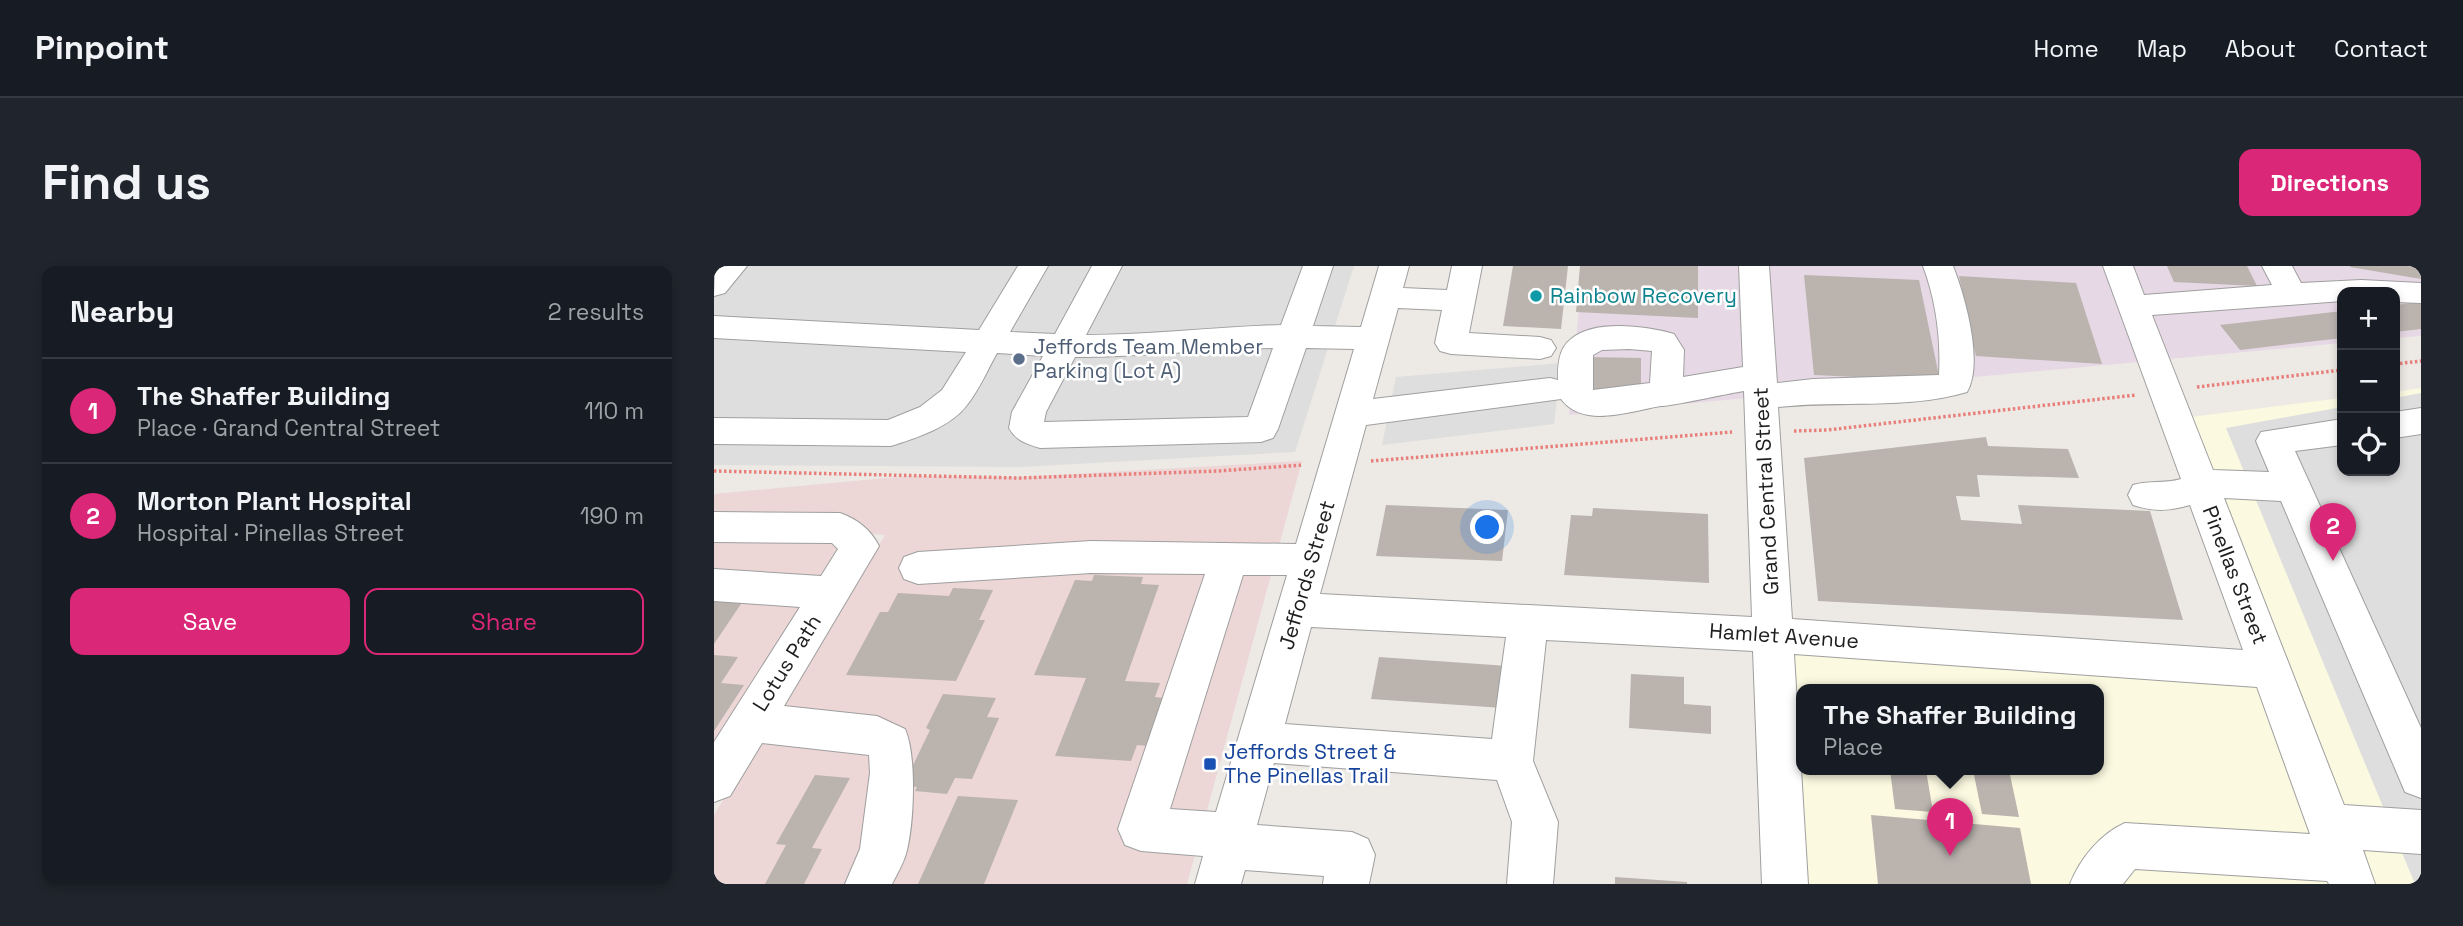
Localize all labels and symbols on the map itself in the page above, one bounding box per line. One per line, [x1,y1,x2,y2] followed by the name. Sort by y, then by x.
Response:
[1550,282,1737,309] place label: Rainbow Recovery
[1528,288,1544,304] marker: Rainbow Recovery
[1033,333,1263,384] place label: Jeffords Team Member Parking (Lot A)
[1011,351,1027,367] marker: Jeffords Team Member Parking (Lot A)
[1747,387,1784,595] street label: Grand Central Street
[1272,497,1341,653] street label: Jeffords Street
[2197,502,2274,648] street label: Pinellas Street
[2310,503,2356,561] pin: 2
[1470,510,1504,544] your location
[746,609,827,716] street label: Lotus Path
[1708,617,1860,654] street label: Hamlet Avenue
[1224,738,1397,789] place label: Jeffords Street & The Pinellas Trail
[1202,756,1218,772] marker: Jeffords Street & The Pinellas Trail
[1927,798,1973,856] pin: 1

